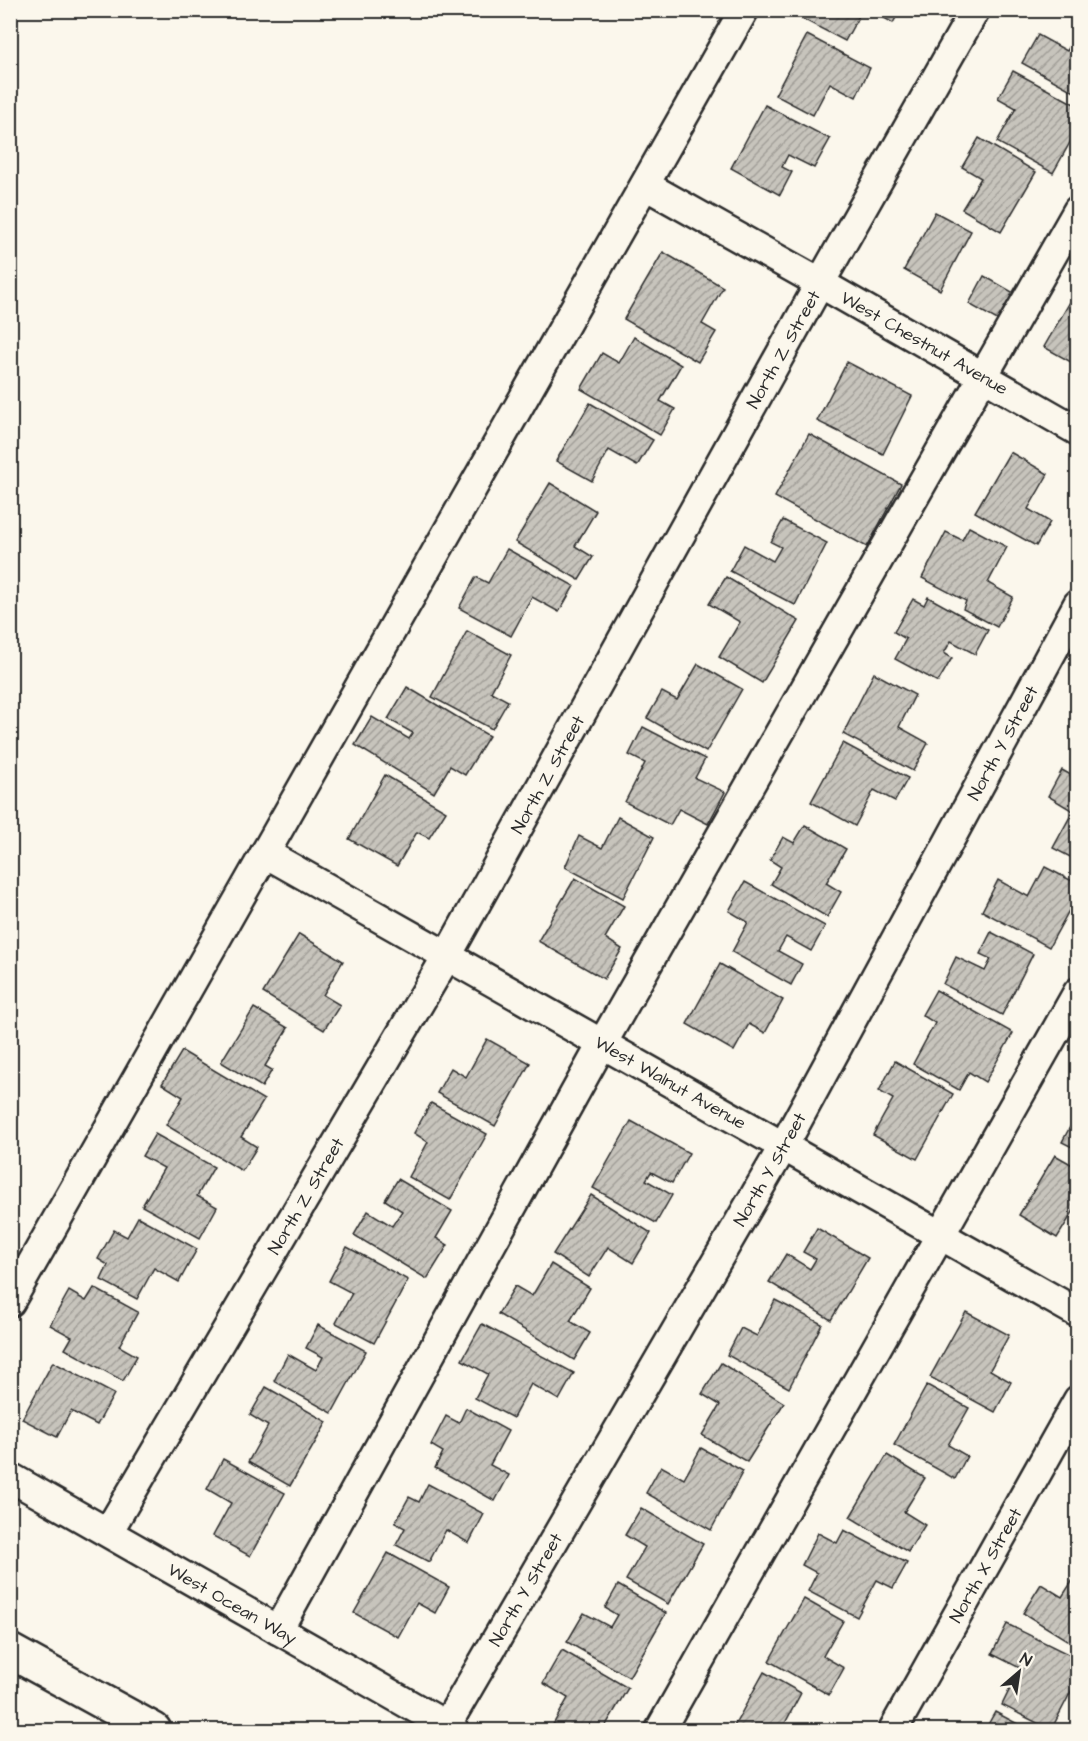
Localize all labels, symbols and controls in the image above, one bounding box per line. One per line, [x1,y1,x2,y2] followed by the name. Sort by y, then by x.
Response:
[741,285,827,413] street label: North Z Street
[836,285,1013,401] street label: West Chestnut Avenue
[962,680,1045,805] street label: North Y Street
[505,710,591,838] street label: North Z Street
[590,1030,751,1136] street label: West Walnut Avenue
[728,1108,813,1231] street label: North Y Street
[262,1132,351,1259] street label: North Z Street
[944,1503,1029,1627] street label: North X Street
[483,1528,569,1651] street label: North Y Street
[163,1557,301,1652] street label: West Ocean Way
[989,1642,1049,1702] north arrow
[1016,1648,1036,1672] text: N

